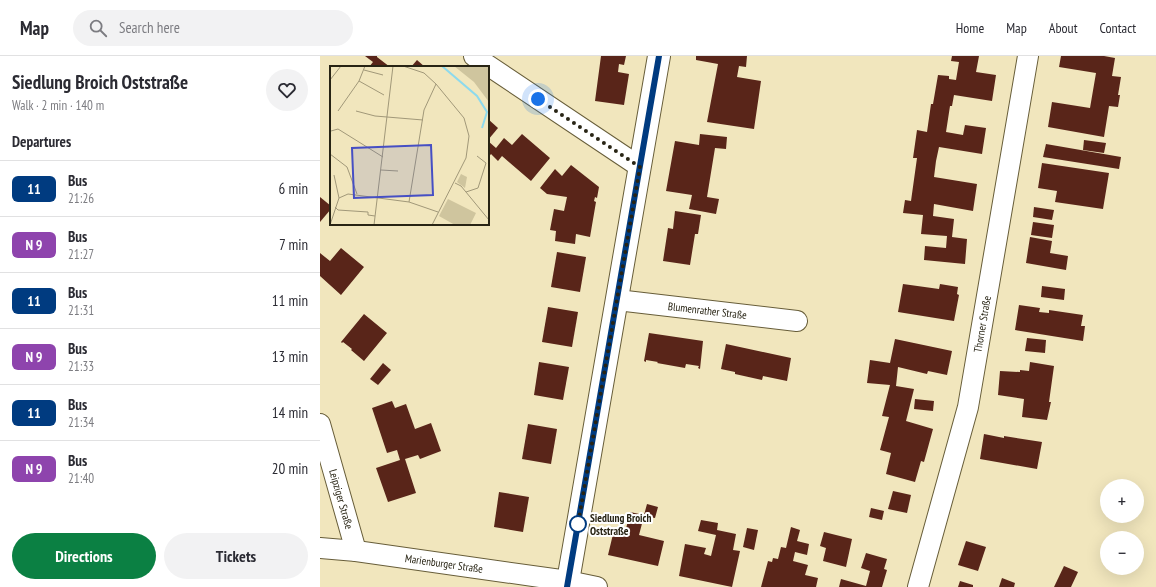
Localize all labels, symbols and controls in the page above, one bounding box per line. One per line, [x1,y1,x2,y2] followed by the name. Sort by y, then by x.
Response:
[73,10,353,46] search box
[20,16,49,40] text: Map
[87,17,109,39] icon: search
[119,18,180,37] text: Search here
[956,19,984,37] text: Home
[1006,19,1027,37] text: Map
[1049,19,1078,37] text: About
[1100,19,1136,37] text: Contact
[330,66,489,225] inset map
[266,69,308,111] button: heart
[12,70,188,94] text: Siedlung Broich Oststraße
[528,89,548,109] your location
[12,97,104,114] text: Walk · 2 min · 140 m
[12,132,71,151] text: Departures
[68,171,87,190] text: Bus
[278,179,308,198] text: 6 min
[27,180,41,198] text: 11
[68,190,94,207] text: 21:26
[68,227,87,246] text: Bus
[279,235,308,254] text: 7 min
[25,236,43,254] text: N 9
[68,246,94,263] text: 21:27
[68,283,87,302] text: Bus
[272,291,308,310] text: 11 min
[27,292,41,310] text: 11
[970,294,994,353] street label: Thorner Straße
[667,299,748,322] street label: Blumenrather Straße
[68,302,94,319] text: 21:31
[68,339,87,358] text: Bus
[272,347,308,366] text: 13 min
[25,348,43,366] text: N 9
[68,358,94,375] text: 21:33
[68,395,87,414] text: Bus
[272,403,308,422] text: 14 min
[27,404,41,422] text: 11
[68,414,94,431] text: 21:34
[68,451,87,470] text: Bus
[272,459,308,478] text: 20 min
[25,460,43,478] text: N 9
[326,467,357,531] street label: Leipziger Straße
[68,470,94,487] text: 21:40
[1100,479,1144,575] map controls
[1100,479,1144,523] button: +
[590,511,651,538] place label: Siedlung Broich Oststraße
[569,515,587,533] marker: Siedlung Broich Oststraße
[1100,531,1144,575] button: −
[12,533,156,579] button: Directions
[164,533,308,579] button: Tickets
[404,551,484,576] street label: Marienburger Straße

